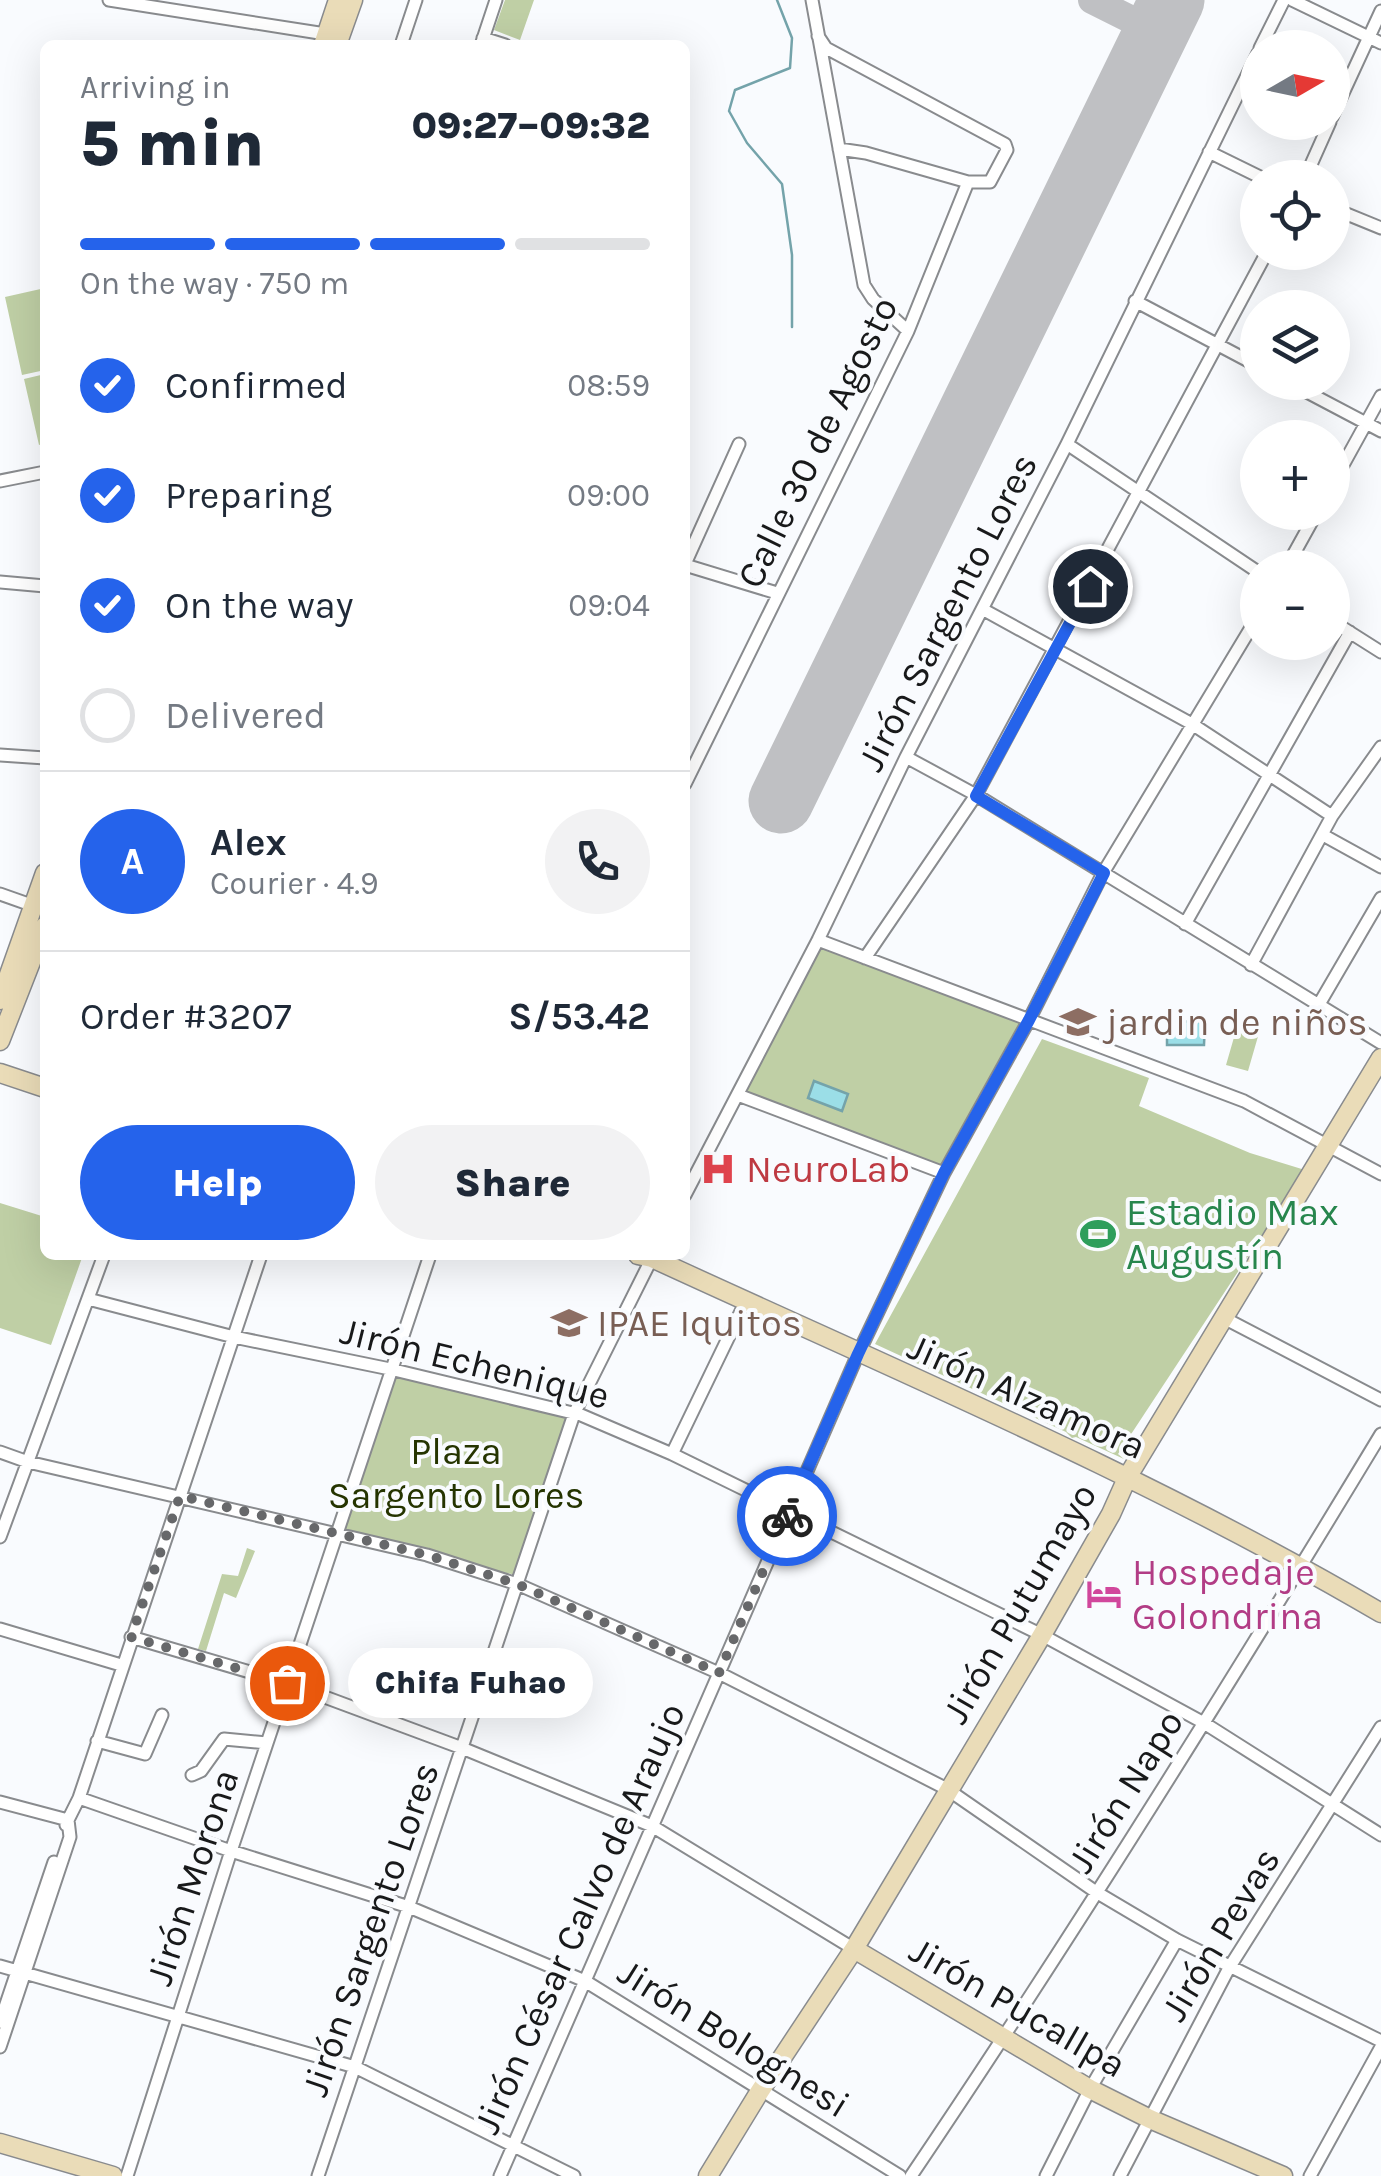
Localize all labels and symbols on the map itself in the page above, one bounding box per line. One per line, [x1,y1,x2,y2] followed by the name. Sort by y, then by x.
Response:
[1240,30,1350,140] north arrow
[727,289,907,595] street label: Calle 30 de Agosto
[848,446,1047,778] street label: Jirón Sargento Lores
[1048,544,1133,629] pin
[1102,1000,1367,1045] place label: jardin de niños
[1059,1003,1097,1041] school or university icon: jardin de niños
[746,1147,910,1192] place label: NeuroLab
[699,1150,737,1188] hospital icon: NeuroLab
[1126,1190,1339,1279] place label: Estadio Max Augustín
[1079,1215,1117,1253] sports icon: Estadio Max Augustín
[597,1301,802,1346] place label: IPAE Iquitos
[550,1304,588,1342] school or university icon: IPAE Iquitos
[336,1308,614,1419] street label: Jirón Echenique
[901,1324,1153,1469] street label: Jirón Alzamora
[328,1429,584,1518] park label: Plaza Sargento Lores
[737,1466,837,1566] courier
[933,1475,1106,1731] street label: Jirón Putumayo
[1132,1550,1323,1639] place label: Hospedaje Golondrina
[1085,1575,1123,1613] hotel icon: Hospedaje Golondrina
[245,1641,330,1726] pin
[347,1648,592,1718] callout: Chifa Fuhao
[464,1696,695,2140] street label: Jirón César Calvo de Araujo
[1058,1702,1193,1881] street label: Jirón Napo
[292,1756,449,2102] street label: Jirón Sargento Lores
[136,1763,249,1991] street label: Jirón Morona
[1151,1840,1290,2029] street label: Jirón Pevas
[902,1927,1134,2087] street label: Jirón Pucallpa
[610,1949,858,2127] street label: Jirón Bolognesi

